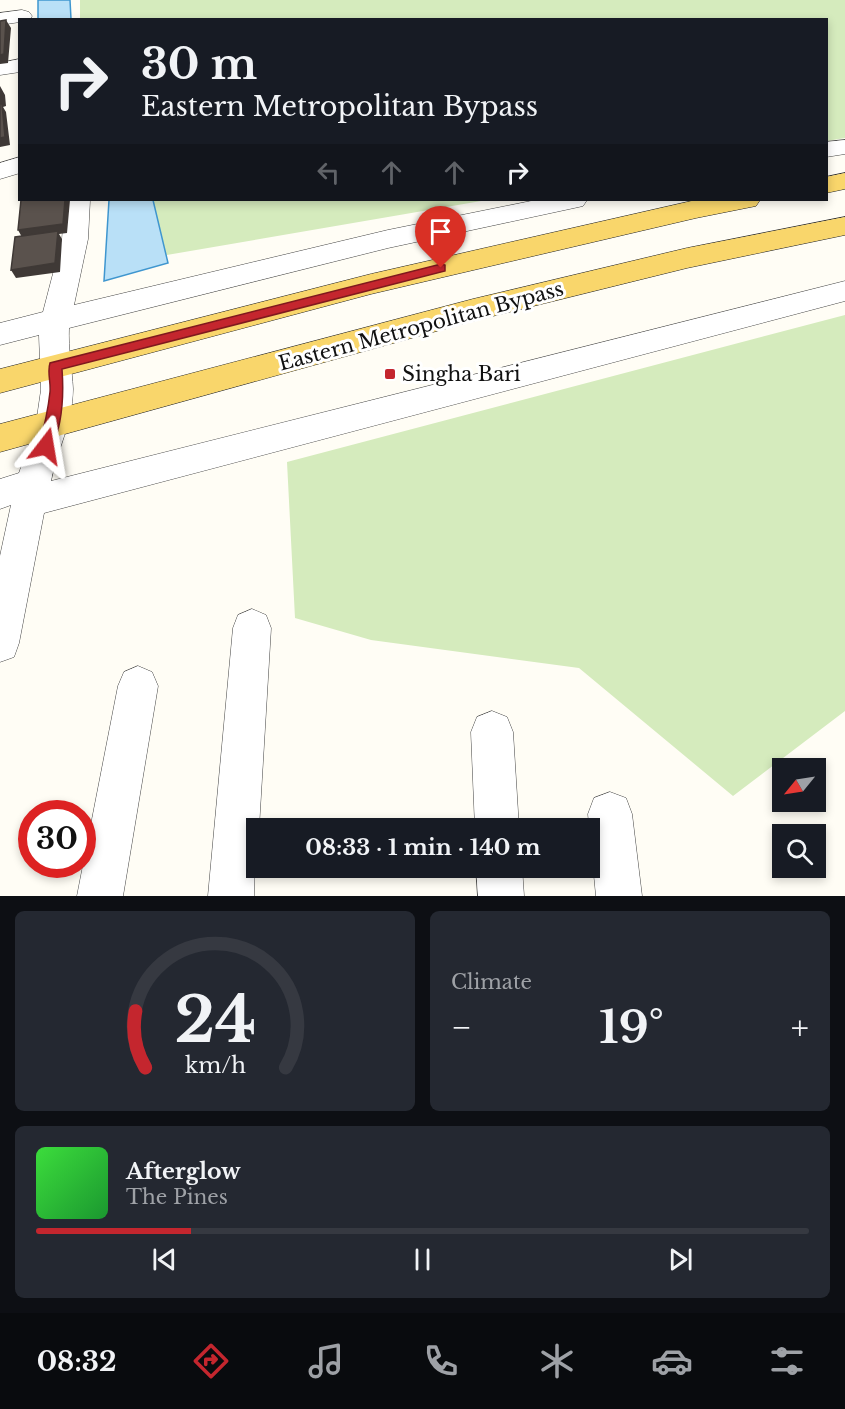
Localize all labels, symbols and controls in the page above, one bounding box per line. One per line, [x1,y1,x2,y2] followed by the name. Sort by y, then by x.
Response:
[141,38,257,90] text: 30 m
[42,42,120,120] icon: right
[141,90,538,123] text: Eastern Metropolitan Bypass
[312,156,345,189] icon: left
[375,156,408,189] icon: ahead
[438,156,471,189] icon: ahead
[501,156,534,189] icon: right
[415,206,466,268] pin
[424,215,457,248] icon: arrive
[276,276,566,376] street label: Eastern Metropolitan Bypass
[402,362,521,386] place label: Singha Bari
[383,367,397,381] marker: Singha Bari
[14,414,78,478] position arrow
[772,758,826,812] north arrow
[772,758,826,878] map controls
[18,800,96,878] speed limit sign: 30
[772,824,826,878] button: search
[305,834,541,861] text: 08:33 · 1 min · 140 m
[451,970,532,994] text: Climate
[174,981,256,1059] text: 24
[599,999,664,1055] text: 19°
[451,1007,472,1048] text: −
[791,1007,809,1048] text: +
[185,1052,246,1079] text: km/h
[126,1158,241,1185] text: Afterglow
[126,1185,228,1209] text: The Pines
[148,1243,181,1276] icon: previous
[406,1243,439,1276] icon: pause
[664,1243,697,1276] icon: next
[190,1340,232,1382] icon: directions
[305,1340,347,1382] icon: music
[420,1340,462,1382] icon: phone
[536,1340,578,1382] icon: climate
[651,1340,693,1382] icon: car
[766,1340,808,1382] icon: filters
[37,1345,117,1378] text: 08:32

